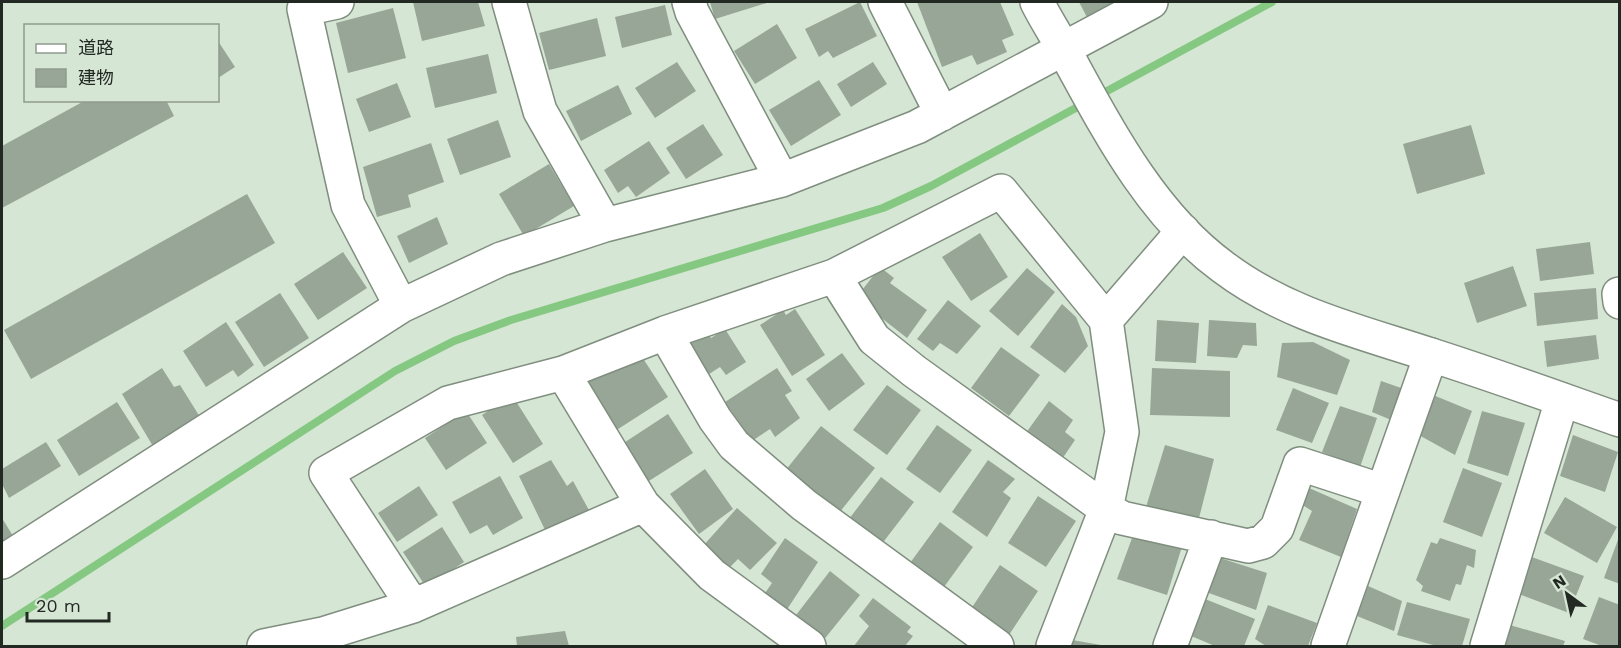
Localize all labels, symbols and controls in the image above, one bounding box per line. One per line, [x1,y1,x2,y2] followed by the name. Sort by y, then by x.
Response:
[24,24,219,102] legend
[78,37,114,58] text: 道路
[78,67,114,88] text: 建物
[1537,564,1597,624] north arrow
[1549,571,1569,593] text: N
[27,585,110,623] scale bar
[36,595,81,616] text: 20 m

